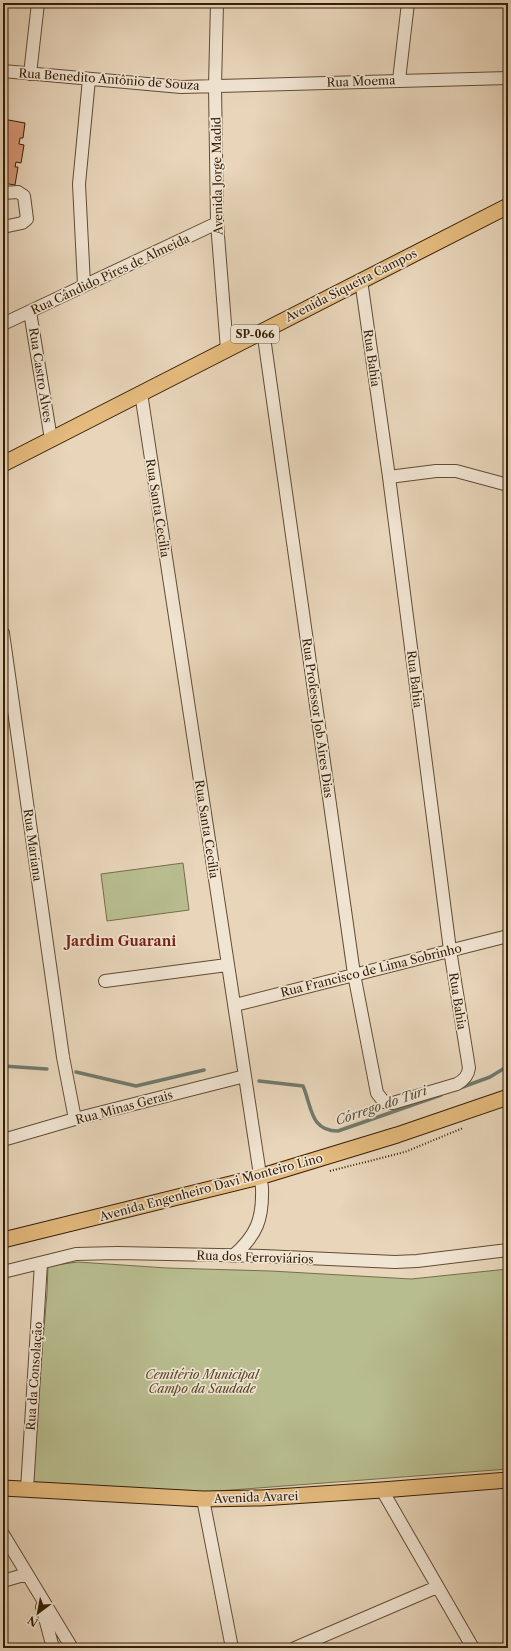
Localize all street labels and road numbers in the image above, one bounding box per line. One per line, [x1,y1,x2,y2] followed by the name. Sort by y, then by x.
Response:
[18,65,201,93] street label: Rua Benedito Antônio de Souza
[326,72,396,90] street label: Rua Moema
[208,116,226,236] street label: Avenida Jorge Madid
[28,230,192,317] street label: Rua Cândido Pires de Almeida
[282,245,419,325] street label: Avenida Siqueira Campos
[231,325,279,343] road number: SP-066
[26,326,56,424] street label: Rua Castro Alves
[361,328,384,388] street label: Rua Bahia
[143,458,173,559] street label: Rua Santa Cecília
[299,637,337,799] street label: Rua Professor Job Aires Dias
[404,649,426,709] street label: Rua Bahia
[192,779,222,880] street label: Rua Santa Cecília
[21,808,46,883] street label: Rua Mariana
[279,940,463,1000] street label: Rua Francisco de Lima Sobrinho
[446,971,470,1031] street label: Rua Bahia
[74,1087,174,1127] street label: Rua Minas Gerais
[97,1150,324,1224] street label: Avenida Engenheiro Davi Monteiro Lino
[196,1247,314,1267] street label: Rua dos Ferroviários
[23,1321,45,1431] street label: Rua da Consolação
[213,1488,299,1506] street label: Avenida Avarei

